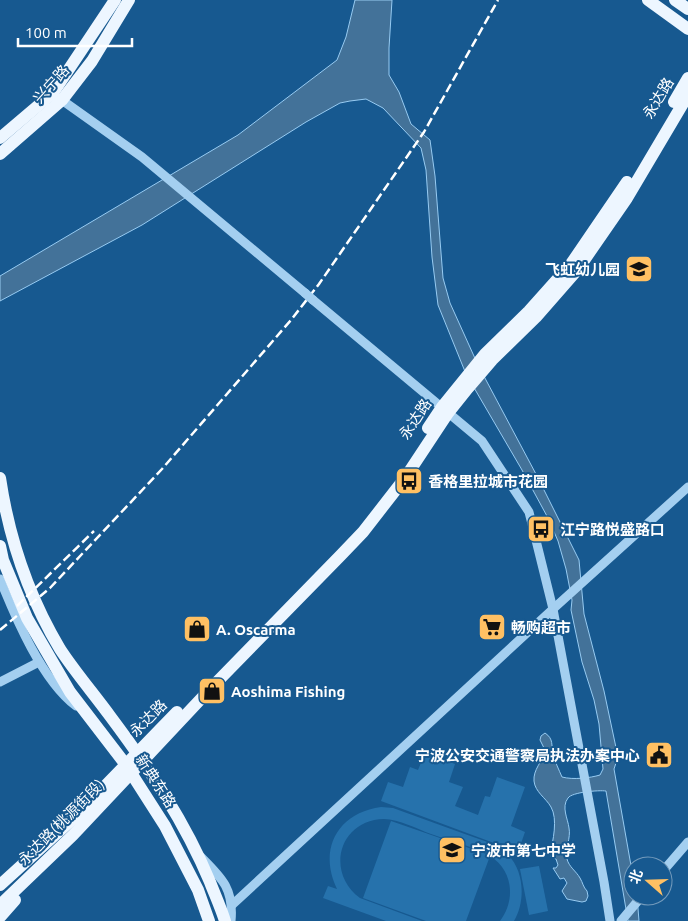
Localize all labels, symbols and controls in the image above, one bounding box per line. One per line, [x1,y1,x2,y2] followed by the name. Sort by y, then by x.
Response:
[18,15,131,47] scale bar
[25,24,67,41] text: 100 m
[30,62,72,106] street label: 兴宁路
[639,74,677,122] street label: 永达路
[624,254,654,284] school or university icon: 飞虹幼儿园
[545,261,620,278] place label: 飞虹幼儿园
[396,395,434,443] street label: 永达路
[394,466,424,496] bus stop icon: 香格里拉城市花园
[428,473,548,490] place label: 香格里拉城市花园
[526,514,556,544] bus stop icon: 江宁路悦盛路口
[560,521,665,538] place label: 江宁路悦盛路口
[477,612,507,642] supermarket icon: 畅购超市
[182,614,212,644] shop icon: A. Oscarma
[511,619,571,636] place label: 畅购超市
[216,621,296,638] place label: A. Oscarma
[197,676,227,706] shop icon: Aoshima Fishing
[231,683,345,700] place label: Aoshima Fishing
[126,696,170,740] street label: 永达路
[644,740,674,770] public building icon: 宁波公安交通警察局执法办案中心
[415,747,640,764] place label: 宁波公安交通警察局执法办案中心
[133,751,179,811] street label: 新典东路
[15,776,107,868] street label: 永达路(桃源街段)
[437,835,467,865] school or university icon: 宁波市第七中学
[471,842,576,859] place label: 宁波市第七中学
[623,856,673,906] north arrow
[626,867,646,886] text: 北

